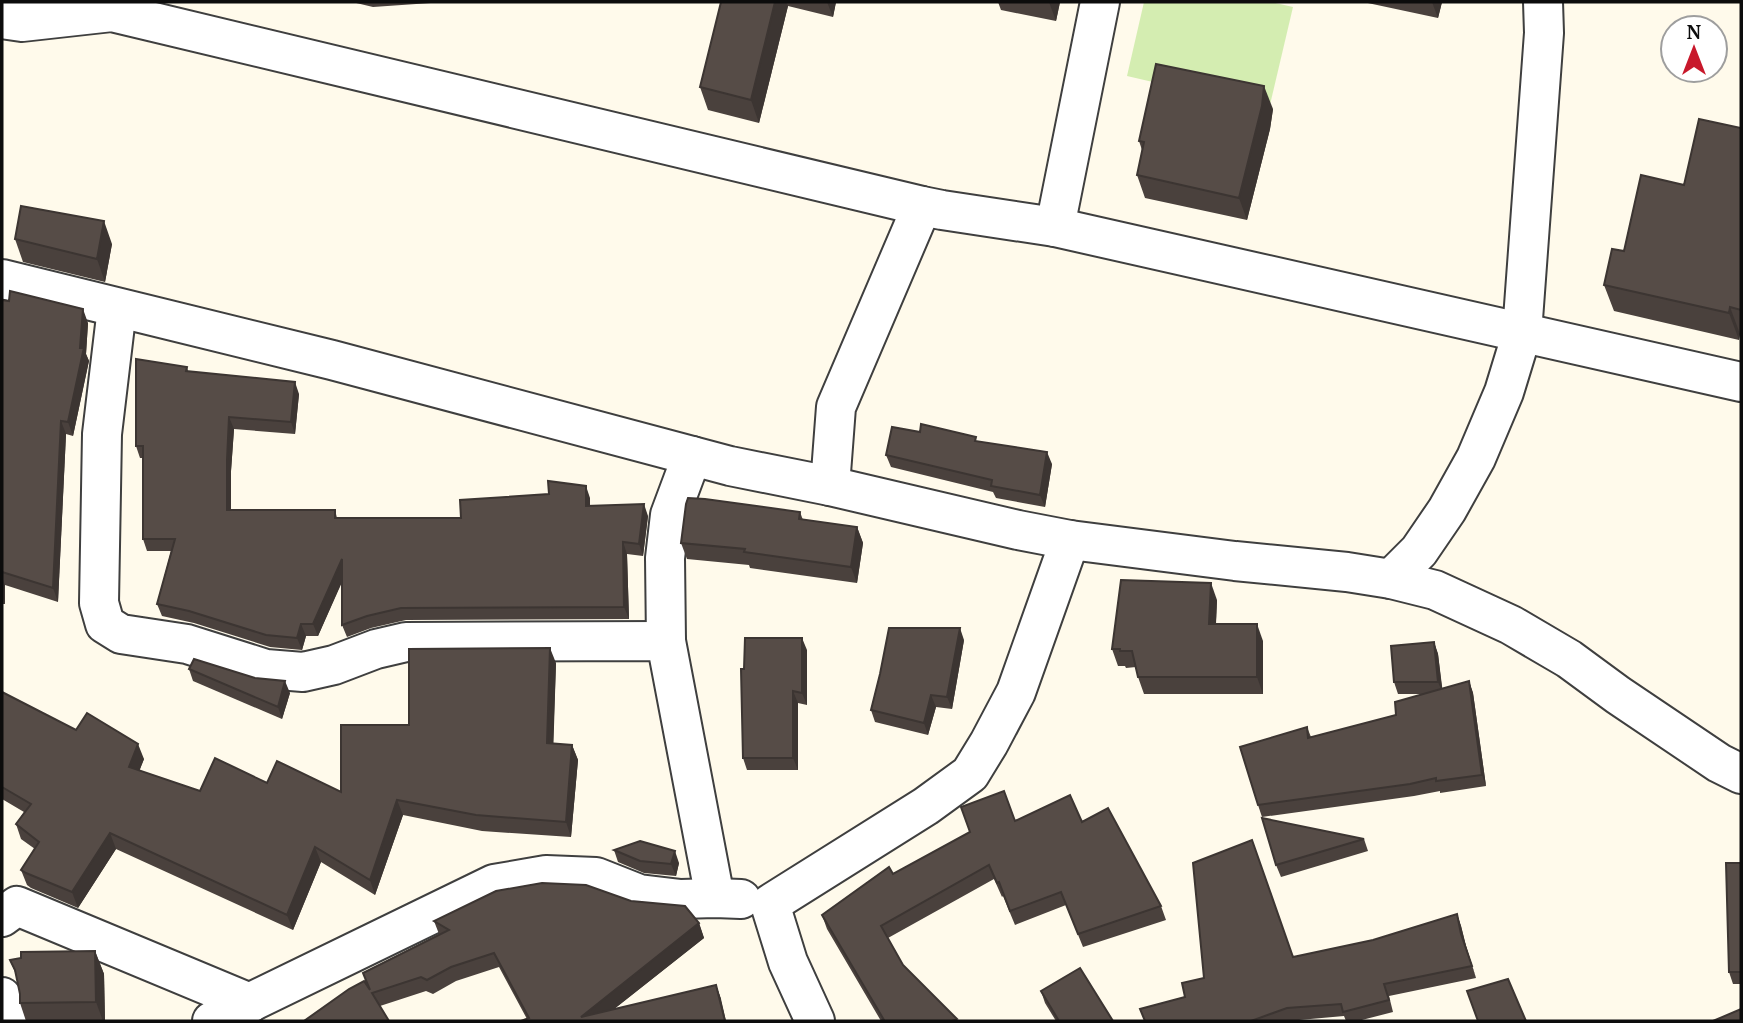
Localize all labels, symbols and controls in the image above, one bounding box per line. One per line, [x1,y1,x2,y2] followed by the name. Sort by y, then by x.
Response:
[1659,14,1729,84] north arrow
[1687,19,1702,44] text: N

